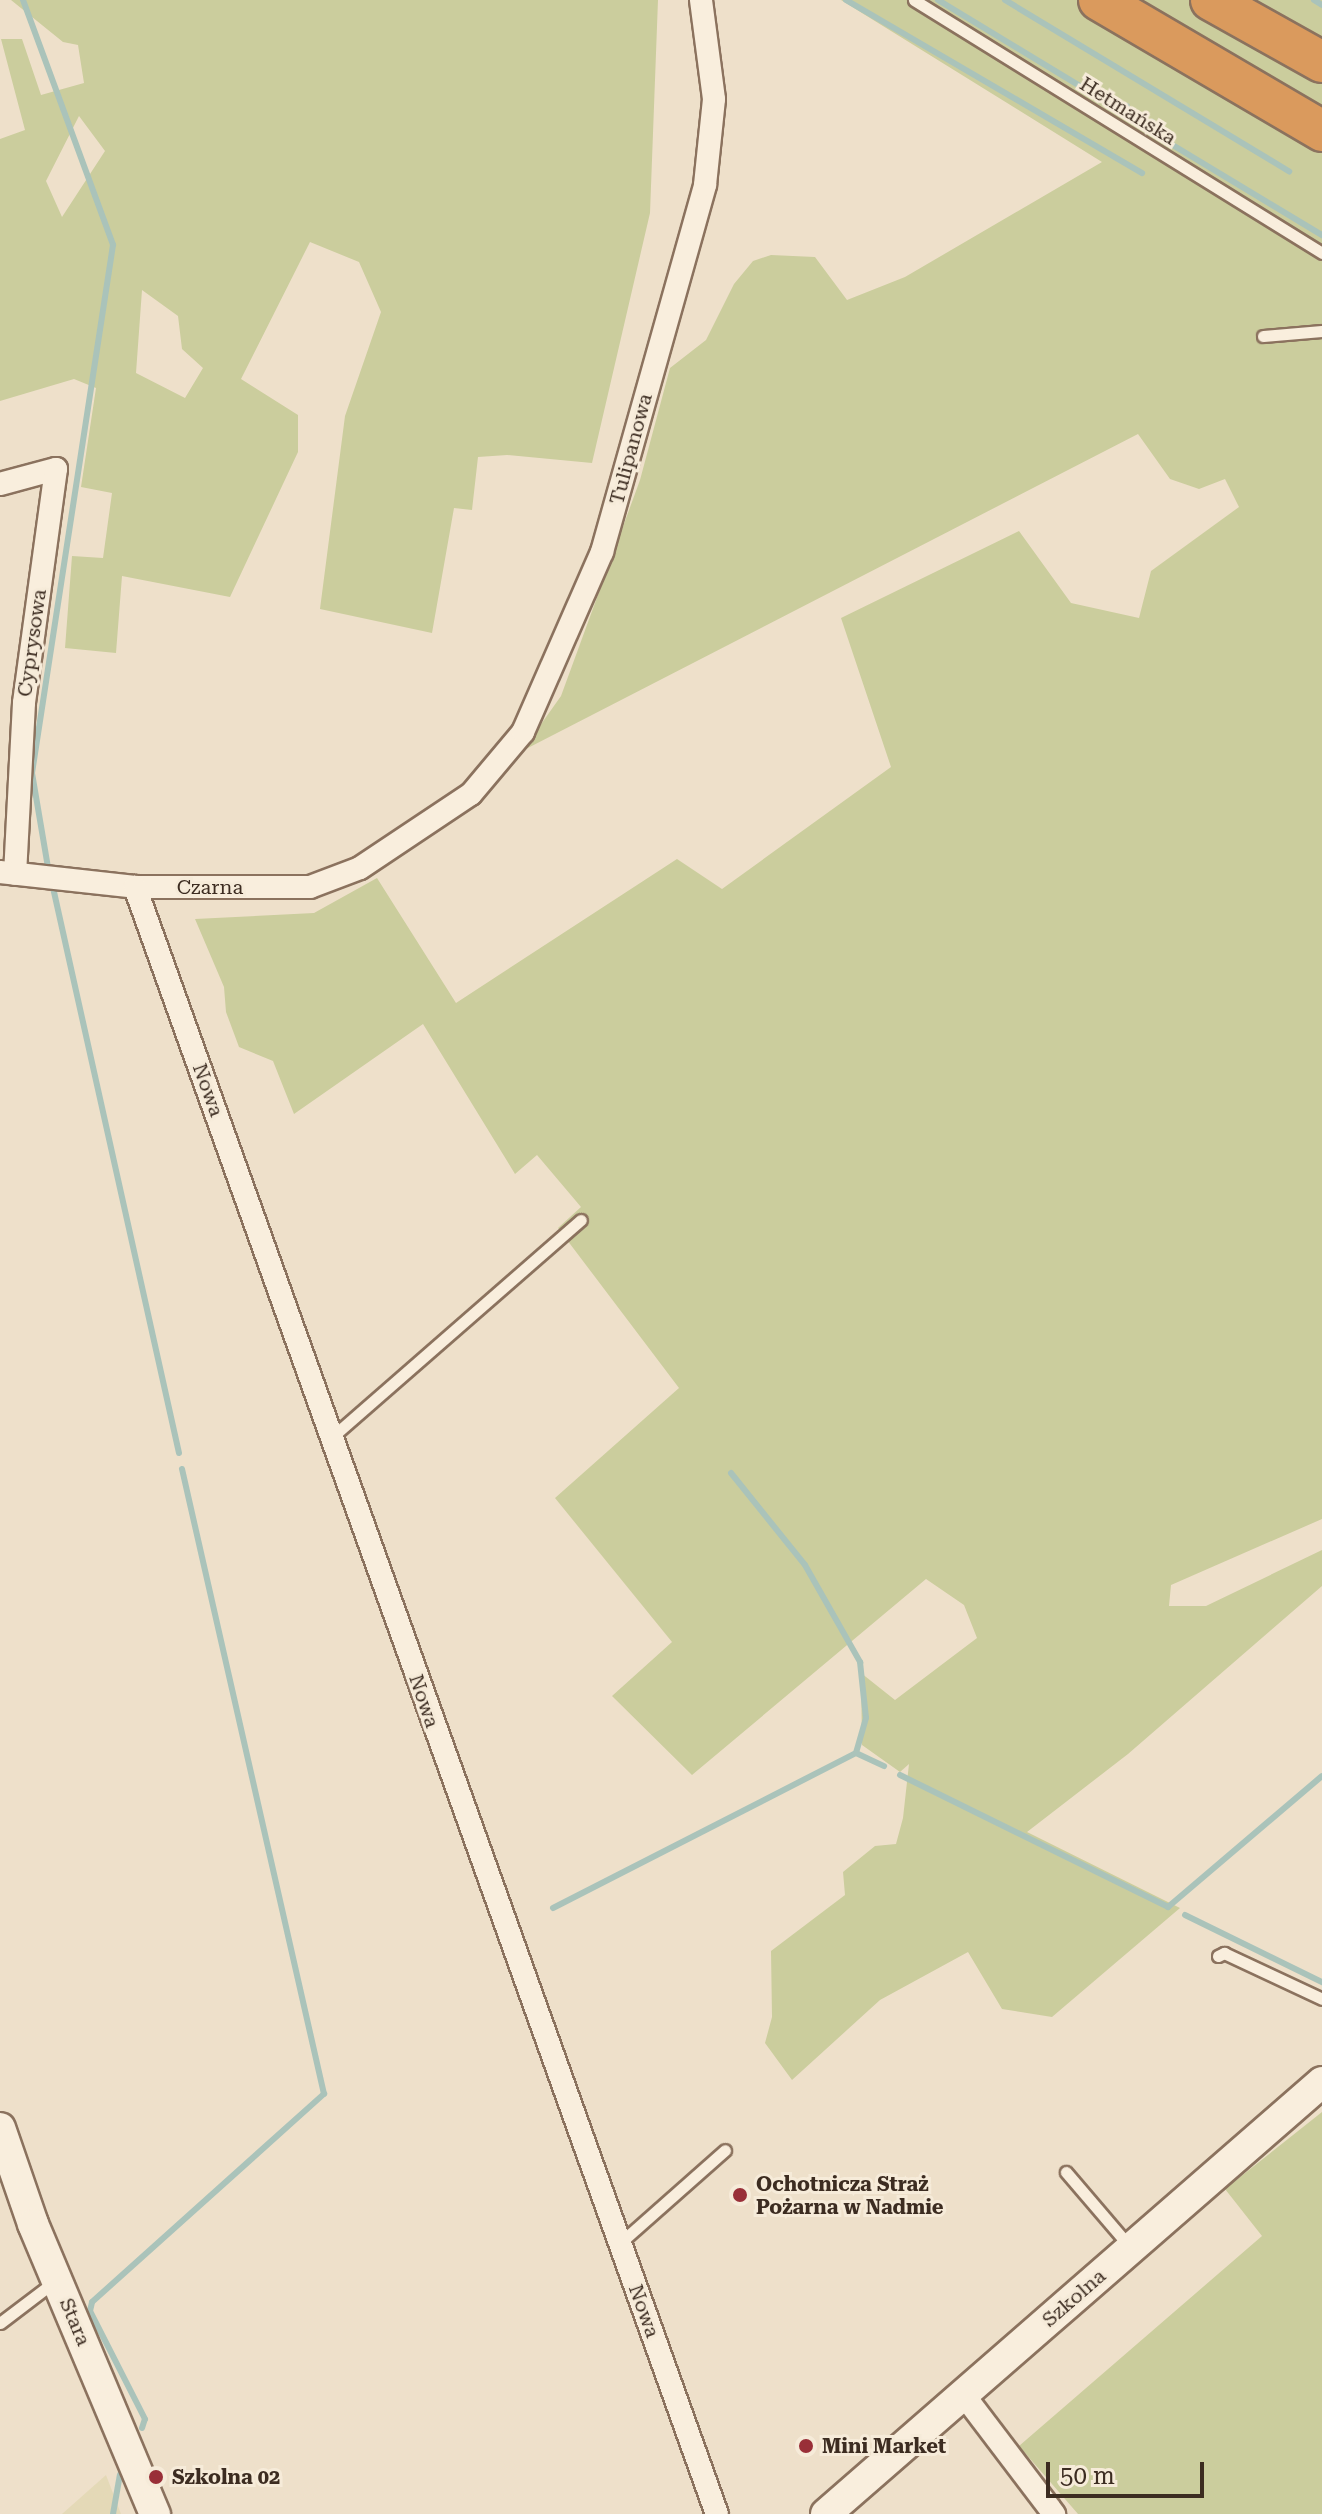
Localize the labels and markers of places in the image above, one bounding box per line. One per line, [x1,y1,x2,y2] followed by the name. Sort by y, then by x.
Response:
[756,2172,944,2219] place label: Ochotnicza Straż Pożarna w Nadmie
[731,2186,749,2204] marker: Ochotnicza Straż Pożarna w Nadmie
[822,2434,946,2458] place label: Mini Market
[797,2437,815,2455] marker: Mini Market
[172,2465,280,2489] place label: Szkolna 02
[147,2468,165,2486] marker: Szkolna 02

